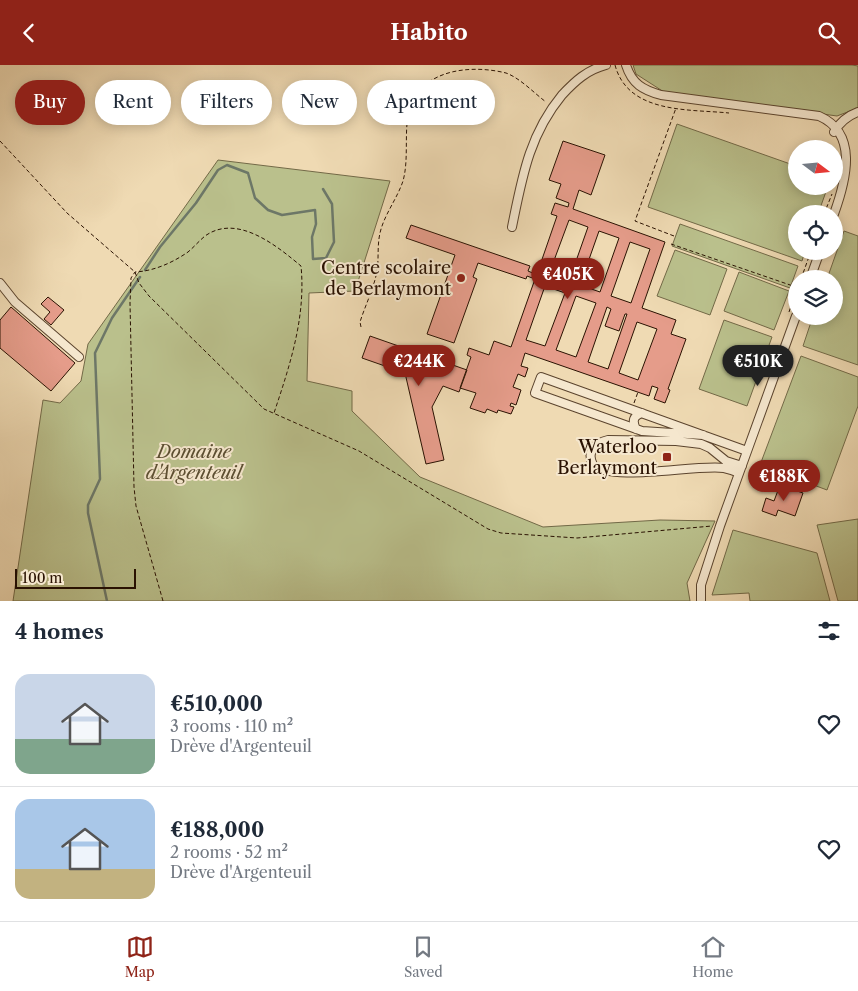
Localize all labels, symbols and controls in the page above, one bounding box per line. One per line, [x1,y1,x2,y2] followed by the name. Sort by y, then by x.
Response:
[15,19,43,47] icon: back
[390,19,468,46] text: Habito
[815,19,843,47] icon: search
[15,80,85,125] chip: Buy
[95,80,171,125] chip: Rent
[181,80,272,125] chip: Filters
[282,80,357,125] chip: New
[367,80,495,125] chip: Apartment
[788,140,842,195] north arrow
[788,140,843,325] map controls
[788,205,843,260] button: locate
[321,257,452,300] place label: Centre scolaire de Berlaymont
[533,257,603,300] pin: €405K
[542,264,594,284] text: €405K
[788,270,843,325] button: layers
[455,272,467,284] marker: Centre scolaire de Berlaymont
[384,345,454,387] pin: €244K
[723,345,793,387] pin: €510K
[393,351,445,371] text: €244K
[733,351,783,371] text: €510K
[557,436,658,479] place label: Waterloo Berlaymont
[146,441,244,484] park label: Domaine d'Argenteuil
[661,451,673,463] marker: Waterloo Berlaymont
[749,459,819,502] pin: €188K
[759,466,809,486] text: €188K
[15,566,136,589] scale bar
[22,569,62,587] text: 100 m
[815,617,843,645] icon: filters
[15,619,104,644] text: 4 homes
[170,691,263,716] text: €510,000
[55,694,115,754] icon: home
[815,710,843,738] icon: heart
[170,716,293,736] text: 3 rooms · 110 m²
[170,736,312,756] text: Drève d'Argenteuil
[170,817,264,842] text: €188,000
[55,819,115,879] icon: home
[815,835,843,863] icon: heart
[170,842,288,862] text: 2 rooms · 52 m²
[170,862,312,882] text: Drève d'Argenteuil
[125,933,155,981] tab: Map
[404,933,443,981] tab: Saved
[692,933,733,981] tab: Home

